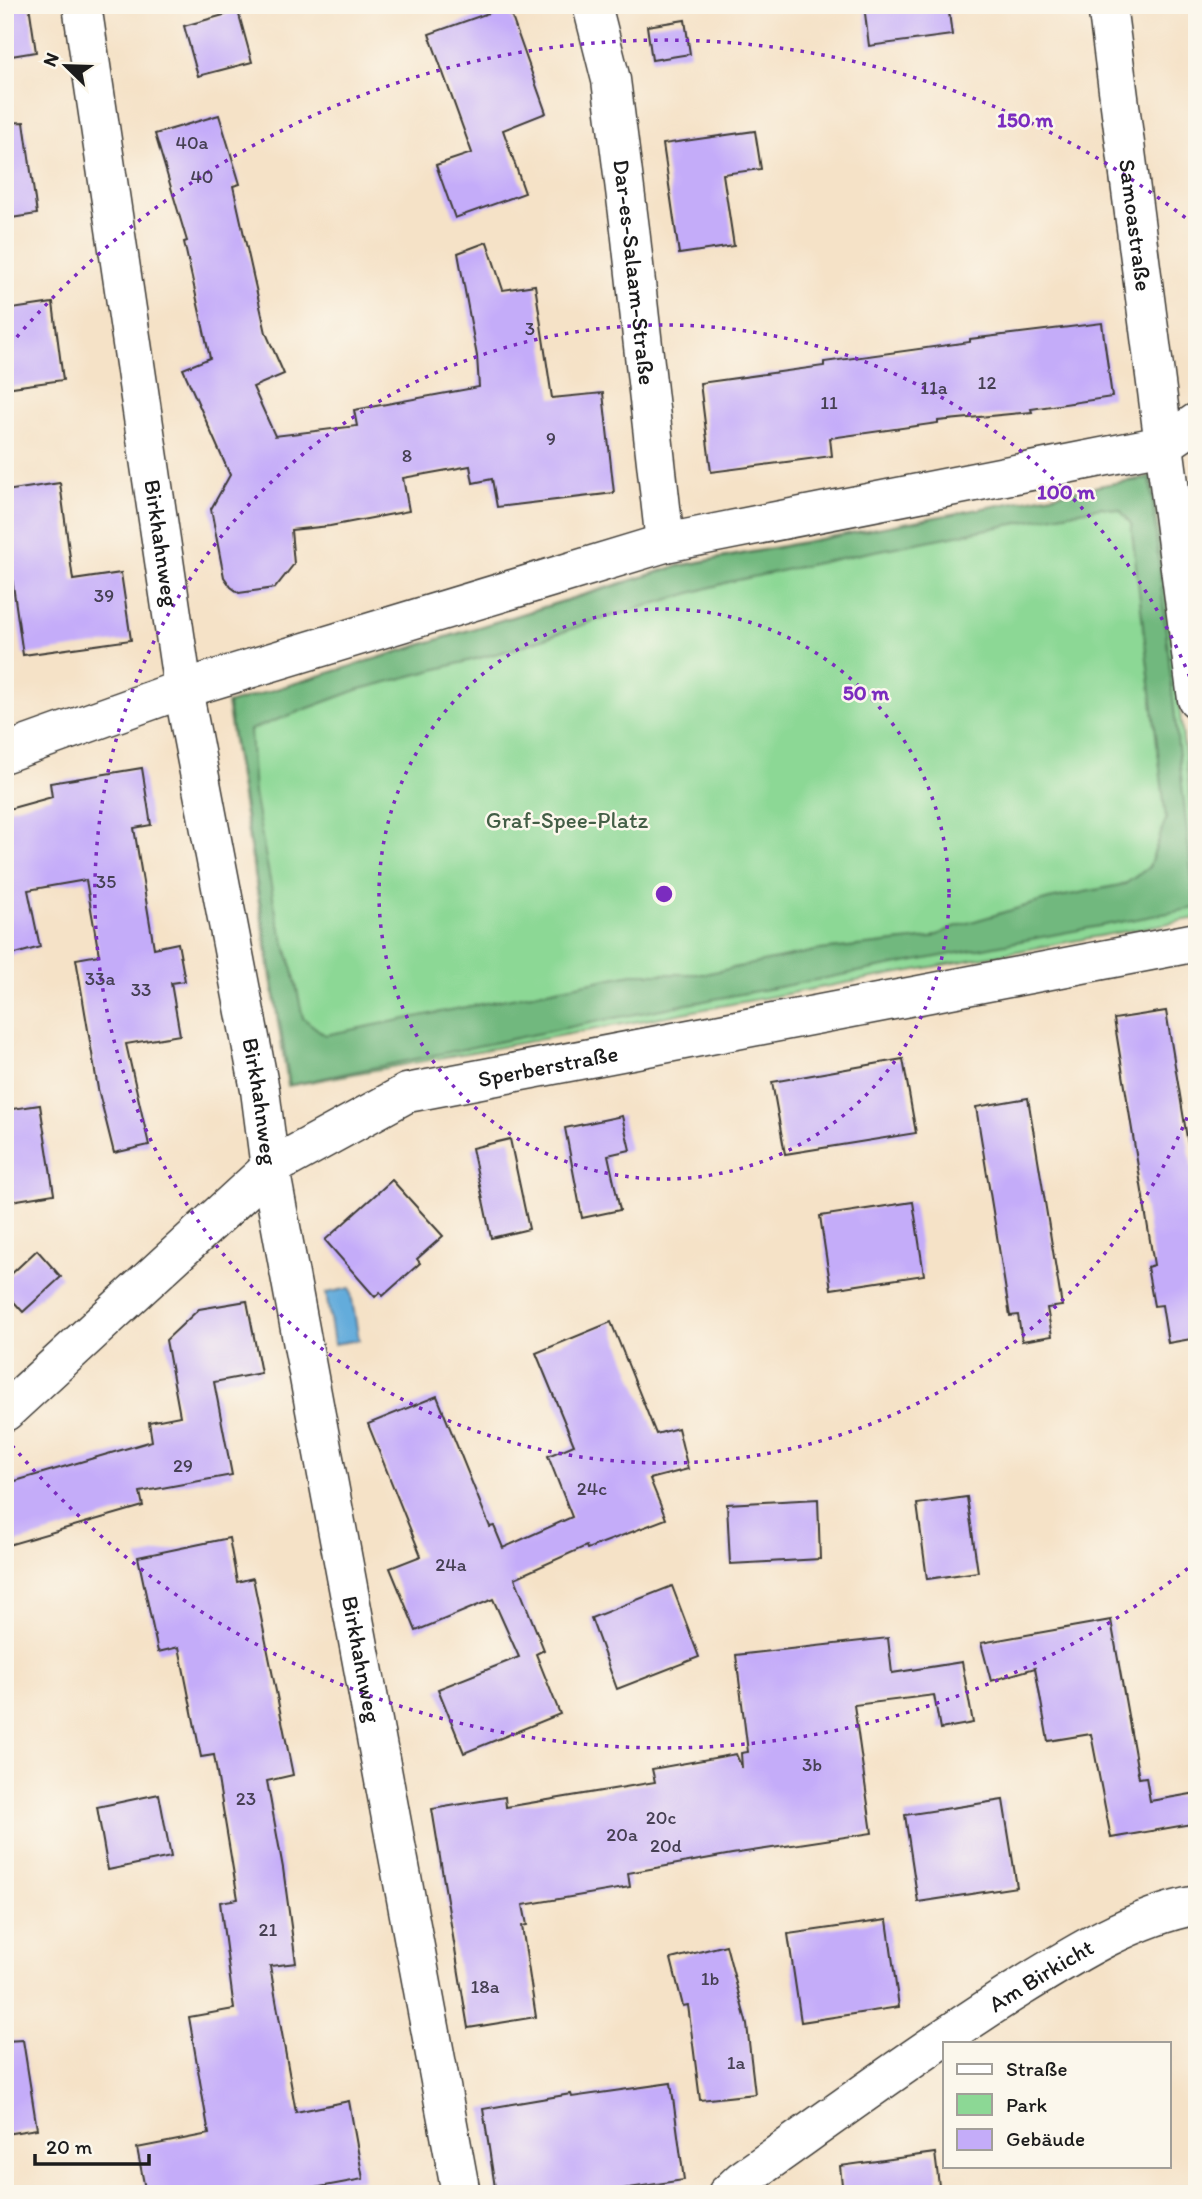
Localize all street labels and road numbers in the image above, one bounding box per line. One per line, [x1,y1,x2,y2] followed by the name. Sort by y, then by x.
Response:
[1113,157,1158,293] street label: Samoastraße
[607,158,661,387] street label: Dar-es-Salaam-Straße
[138,478,185,609] street label: Birkhahnweg
[236,1035,284,1167] street label: Birkhahnweg
[476,1039,620,1093] street label: Sperberstraße
[336,1593,387,1725] street label: Birkhahnweg
[983,1933,1099,2018] street label: Am Birkicht

